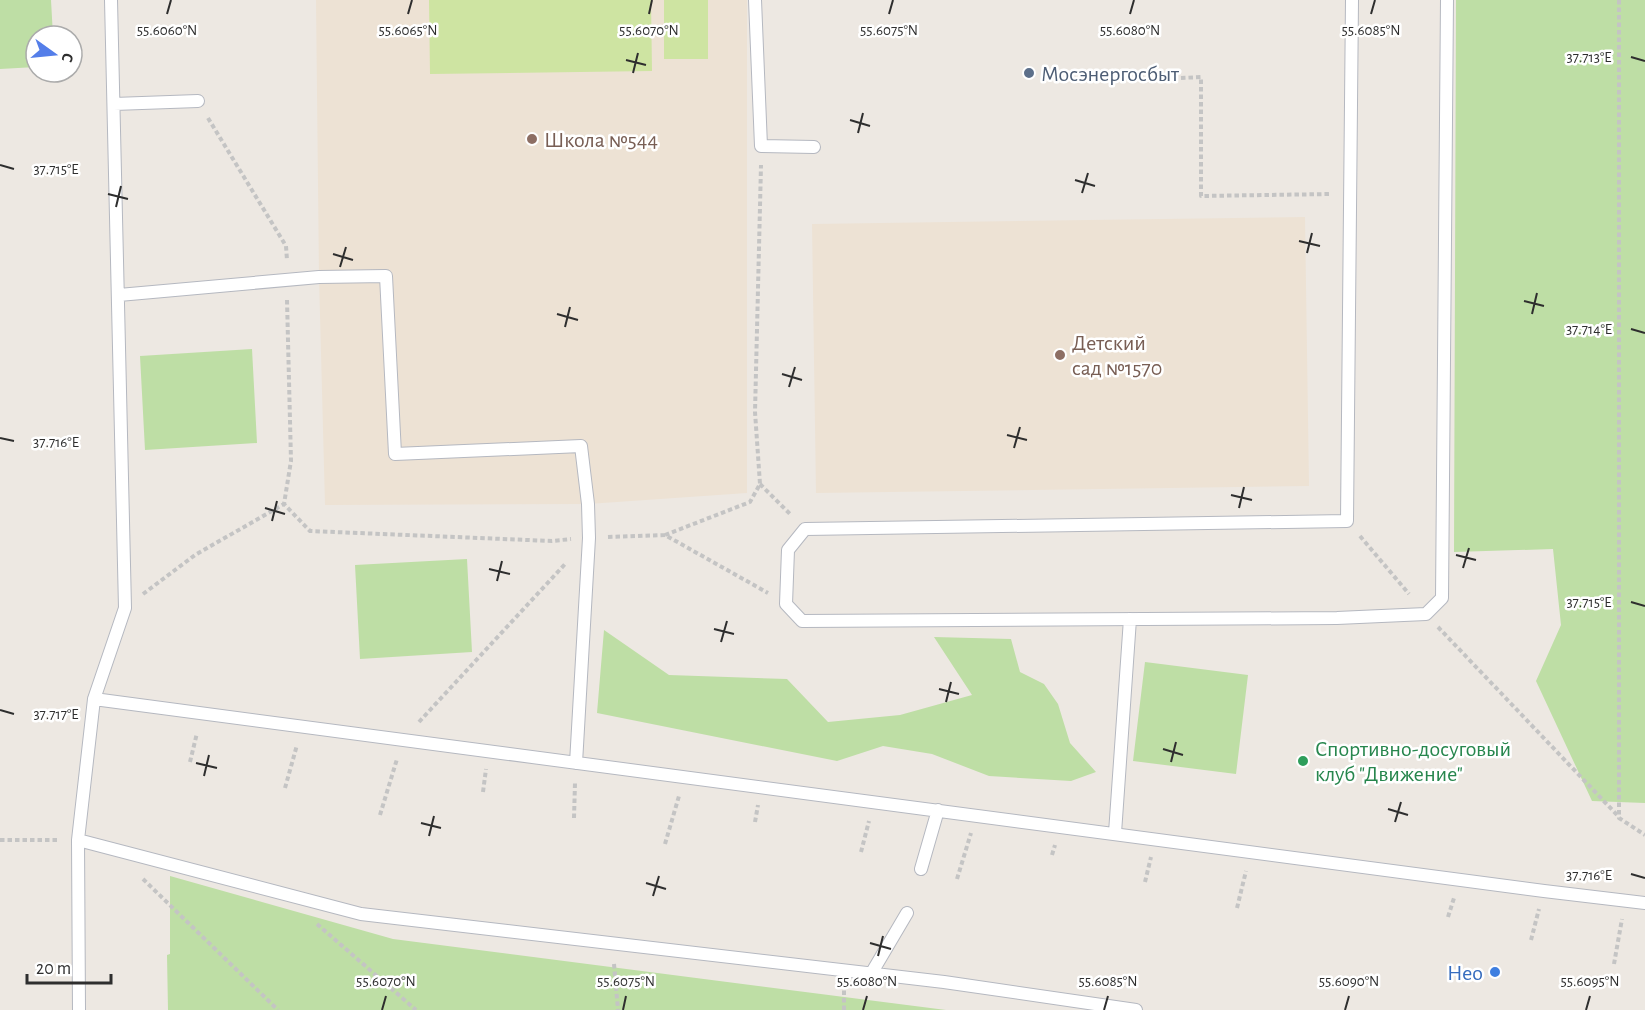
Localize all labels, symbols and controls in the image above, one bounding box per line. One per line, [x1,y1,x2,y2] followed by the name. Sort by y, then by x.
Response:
[137,23,197,38] text: 55.6060°N
[379,23,437,38] text: 55.6065°N
[619,23,679,38] text: 55.6070°N
[860,23,918,38] text: 55.6075°N
[1100,23,1160,38] text: 55.6080°N
[1342,23,1400,38] text: 55.6085°N
[24,24,84,84] north arrow
[1566,50,1612,65] text: 37.713°E
[59,51,76,64] text: С
[1041,63,1180,85] place label: Мосэнергосбыт
[1022,66,1036,80] marker: Мосэнергосбыт
[544,129,658,151] place label: Школа №544
[525,132,539,146] marker: Школа №544
[33,162,79,177] text: 37.715°E
[1566,322,1612,337] text: 37.714°E
[1072,332,1162,379] place label: Детский сад №1570
[1053,348,1067,362] marker: Детский сад №1570
[33,435,79,450] text: 37.716°E
[1566,595,1612,610] text: 37.715°E
[33,707,79,722] text: 37.717°E
[1315,738,1511,785] place label: Спортивно-досуговый клуб "Движение"
[1296,754,1310,768] marker: Спортивно-досуговый клуб "Движение"
[1566,868,1612,883] text: 37.716°E
[27,947,111,985] scale bar
[36,960,71,978] text: 20 m
[1447,962,1483,984] place label: Нео
[1488,965,1502,979] marker: Нео
[356,974,416,989] text: 55.6070°N
[597,974,655,989] text: 55.6075°N
[837,974,897,989] text: 55.6080°N
[1079,974,1137,989] text: 55.6085°N
[1319,974,1379,989] text: 55.6090°N
[1561,974,1619,989] text: 55.6095°N

